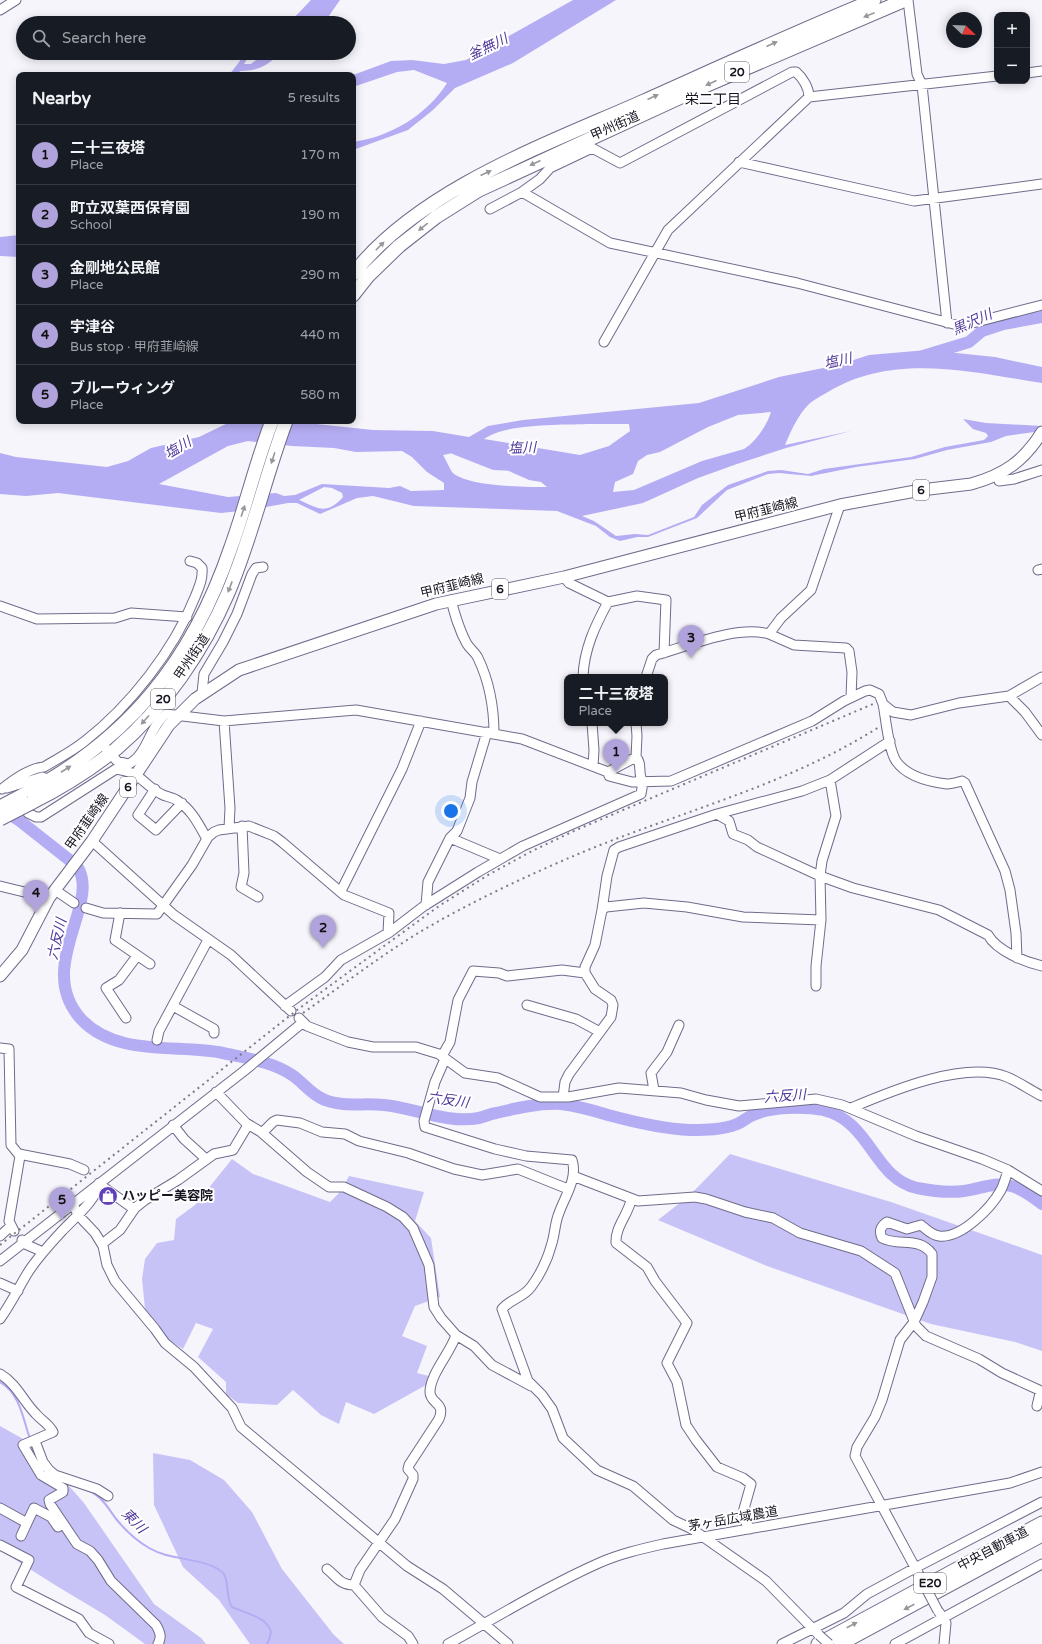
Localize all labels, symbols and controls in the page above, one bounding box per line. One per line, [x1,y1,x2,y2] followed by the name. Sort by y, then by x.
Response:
[863,12,874,18] one-way arrow
[946,12,982,48] north arrow
[994,12,1030,84] map controls
[994,12,1030,48] button: +
[16,16,356,60] search box
[30,27,52,49] icon: search
[62,29,146,47] text: Search here
[465,29,512,64] water label: 釜無川
[766,41,777,47] one-way arrow
[994,48,1030,84] button: −
[725,62,749,82] road number: 20
[705,80,716,86] one-way arrow
[32,88,91,109] text: Nearby
[288,90,340,106] text: 5 results
[685,91,741,108] district label: 栄二丁目
[647,94,658,100] one-way arrow
[588,108,642,144] street label: 甲州街道
[70,139,145,157] text: 二十三夜塔
[41,147,49,163] text: 1
[300,147,340,163] text: 170 m
[70,157,103,173] text: Place
[529,160,541,166] one-way arrow
[481,169,493,175] one-way arrow
[70,199,190,217] text: 町立双葉西保育園
[41,207,49,223] text: 2
[300,207,340,223] text: 190 m
[70,217,112,233] text: School
[417,223,428,232] one-way arrow
[375,241,385,251] one-way arrow
[70,259,160,277] text: 金剛地公民館
[41,267,49,283] text: 3
[300,267,340,283] text: 290 m
[70,277,103,293] text: Place
[949,305,996,338] water label: 黒沢川
[70,318,115,336] text: 宇津谷
[41,327,49,343] text: 4
[300,327,340,343] text: 440 m
[70,339,199,355] text: Bus stop · 甲府韮崎線
[822,349,856,372] water label: 塩川
[70,379,175,397] text: ブルーウィング
[41,387,49,403] text: 5
[300,387,340,403] text: 580 m
[70,397,103,413] text: Place
[162,432,196,462] water label: 塩川
[508,439,538,457] water label: 塩川
[270,452,276,464] one-way arrow
[913,480,929,500] road number: 6
[733,494,799,526] street label: 甲府韮崎線
[240,505,246,517] one-way arrow
[419,570,485,602] street label: 甲府韮崎線
[492,579,508,599] road number: 6
[226,582,232,594] one-way arrow
[678,625,704,658] pin: 3
[171,631,213,683] street label: 甲州街道
[564,674,668,726] popup
[578,685,654,703] text: 二十三夜塔
[151,689,175,709] road number: 20
[578,703,612,719] text: Place
[140,715,150,725] one-way arrow
[603,739,629,772] pin: 1
[61,765,72,773] one-way arrow
[120,777,136,797] road number: 6
[62,791,112,853] street label: 甲府韮崎線
[441,801,461,821] your location
[23,880,49,913] pin: 4
[44,915,70,961] water label: 六反川
[310,915,336,948] pin: 2
[763,1086,809,1106] water label: 六反川
[426,1089,472,1112] water label: 六反川
[97,1185,119,1207] shop icon: ハッピー美容院
[49,1187,75,1220] pin: 5
[122,1188,213,1204] place label: ハッピー美容院
[687,1503,779,1535] street label: 茅ヶ岳広域農道
[118,1505,151,1538] water label: 東川
[955,1524,1031,1574] street label: 中央自動車道
[914,1573,946,1593] road number: E20
[903,1604,915,1610] one-way arrow
[846,1622,858,1629] one-way arrow

